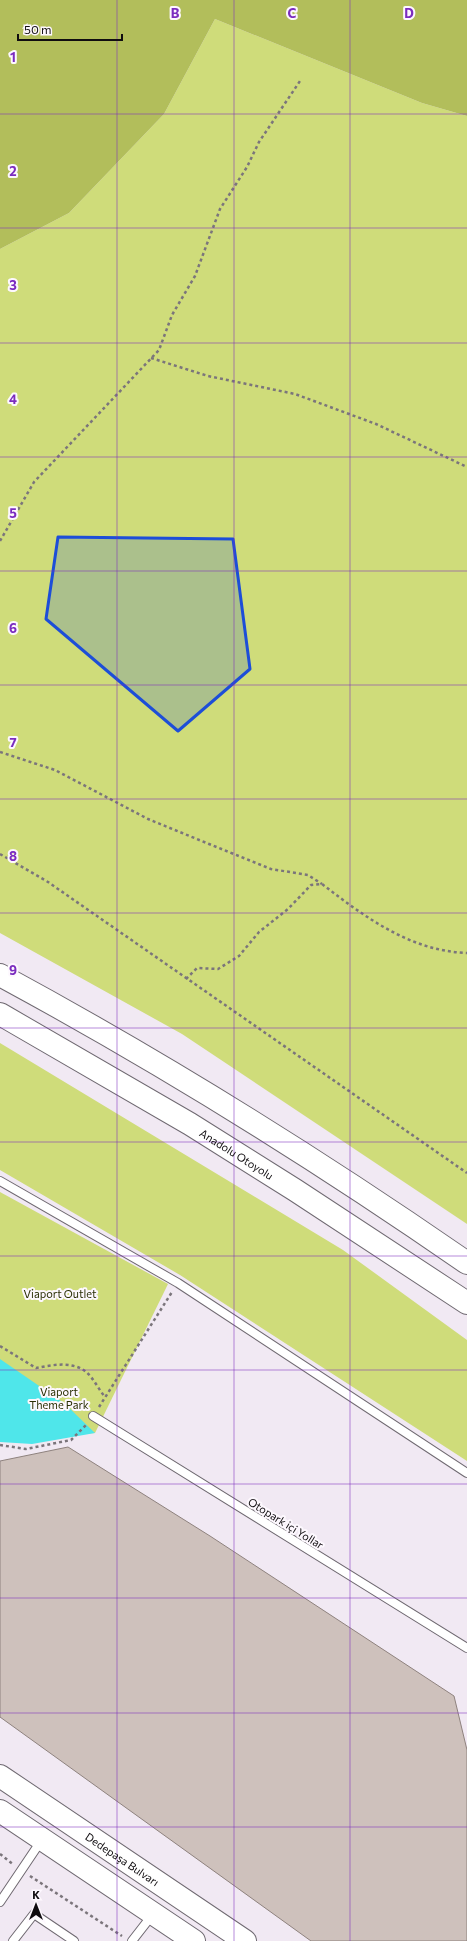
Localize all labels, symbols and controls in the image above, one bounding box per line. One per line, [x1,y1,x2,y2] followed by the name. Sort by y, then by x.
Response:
[171,5,180,21] text: B
[288,5,297,21] text: C
[404,5,414,21] text: D
[18,16,122,42] scale bar
[24,22,52,36] text: 50 m
[10,49,16,65] text: 1
[9,163,17,179] text: 2
[9,277,17,293] text: 3
[9,391,17,407] text: 4
[9,505,17,521] text: 5
[9,620,17,636] text: 6
[9,734,17,750] text: 7
[9,848,17,864] text: 8
[9,962,17,978] text: 9
[198,1126,276,1182] street label: Anadolu Otoyolu
[24,1287,97,1300] park label: Viaport Outlet
[29,1385,89,1411] park label: Viaport Theme Park
[246,1495,327,1552] street label: Otopark içi Yollar
[84,1829,162,1888] street label: Dedepaşa Bulvarı
[16,1885,56,1925] north arrow
[32,1888,40,1901] text: K

